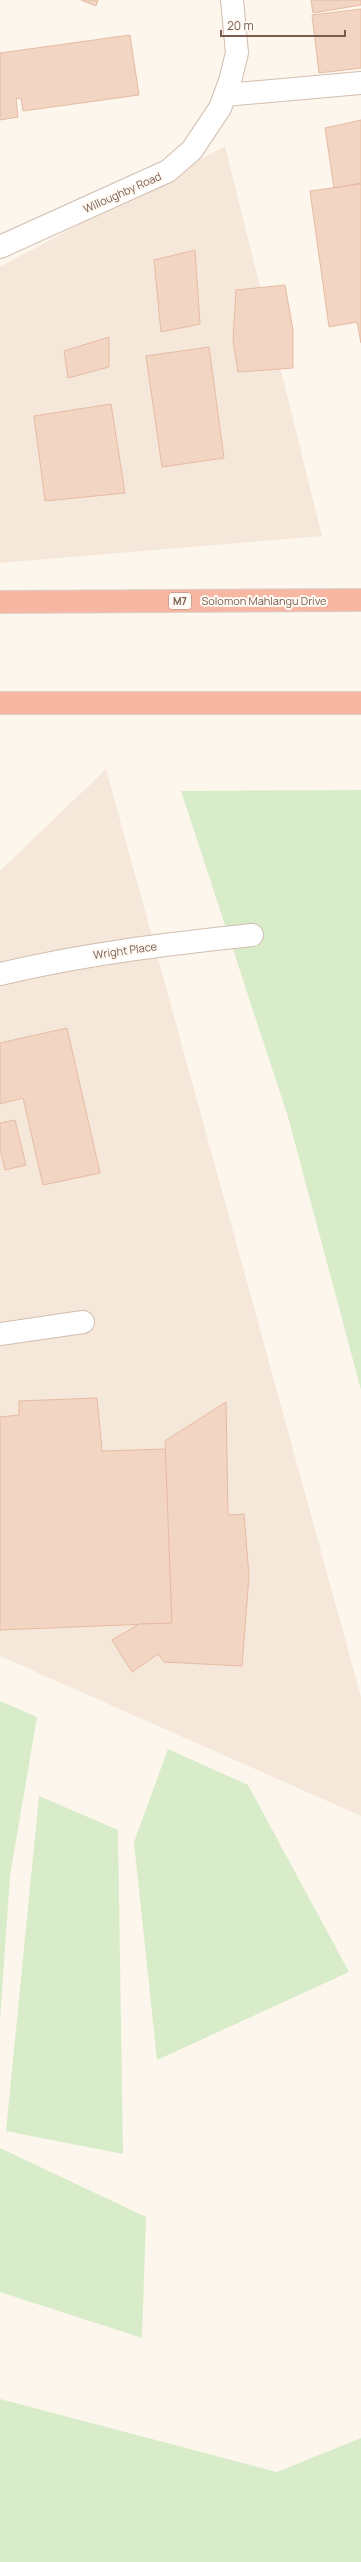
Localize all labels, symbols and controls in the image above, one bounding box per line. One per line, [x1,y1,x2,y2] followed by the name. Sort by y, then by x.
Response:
[221,12,345,38] scale bar
[227,17,254,34] text: 20 m
[81,168,163,216] street label: Willoughby Road
[169,593,191,609] road number: M7
[202,593,327,608] street label: Solomon Mahlangu Drive
[92,938,158,962] street label: Wright Place

